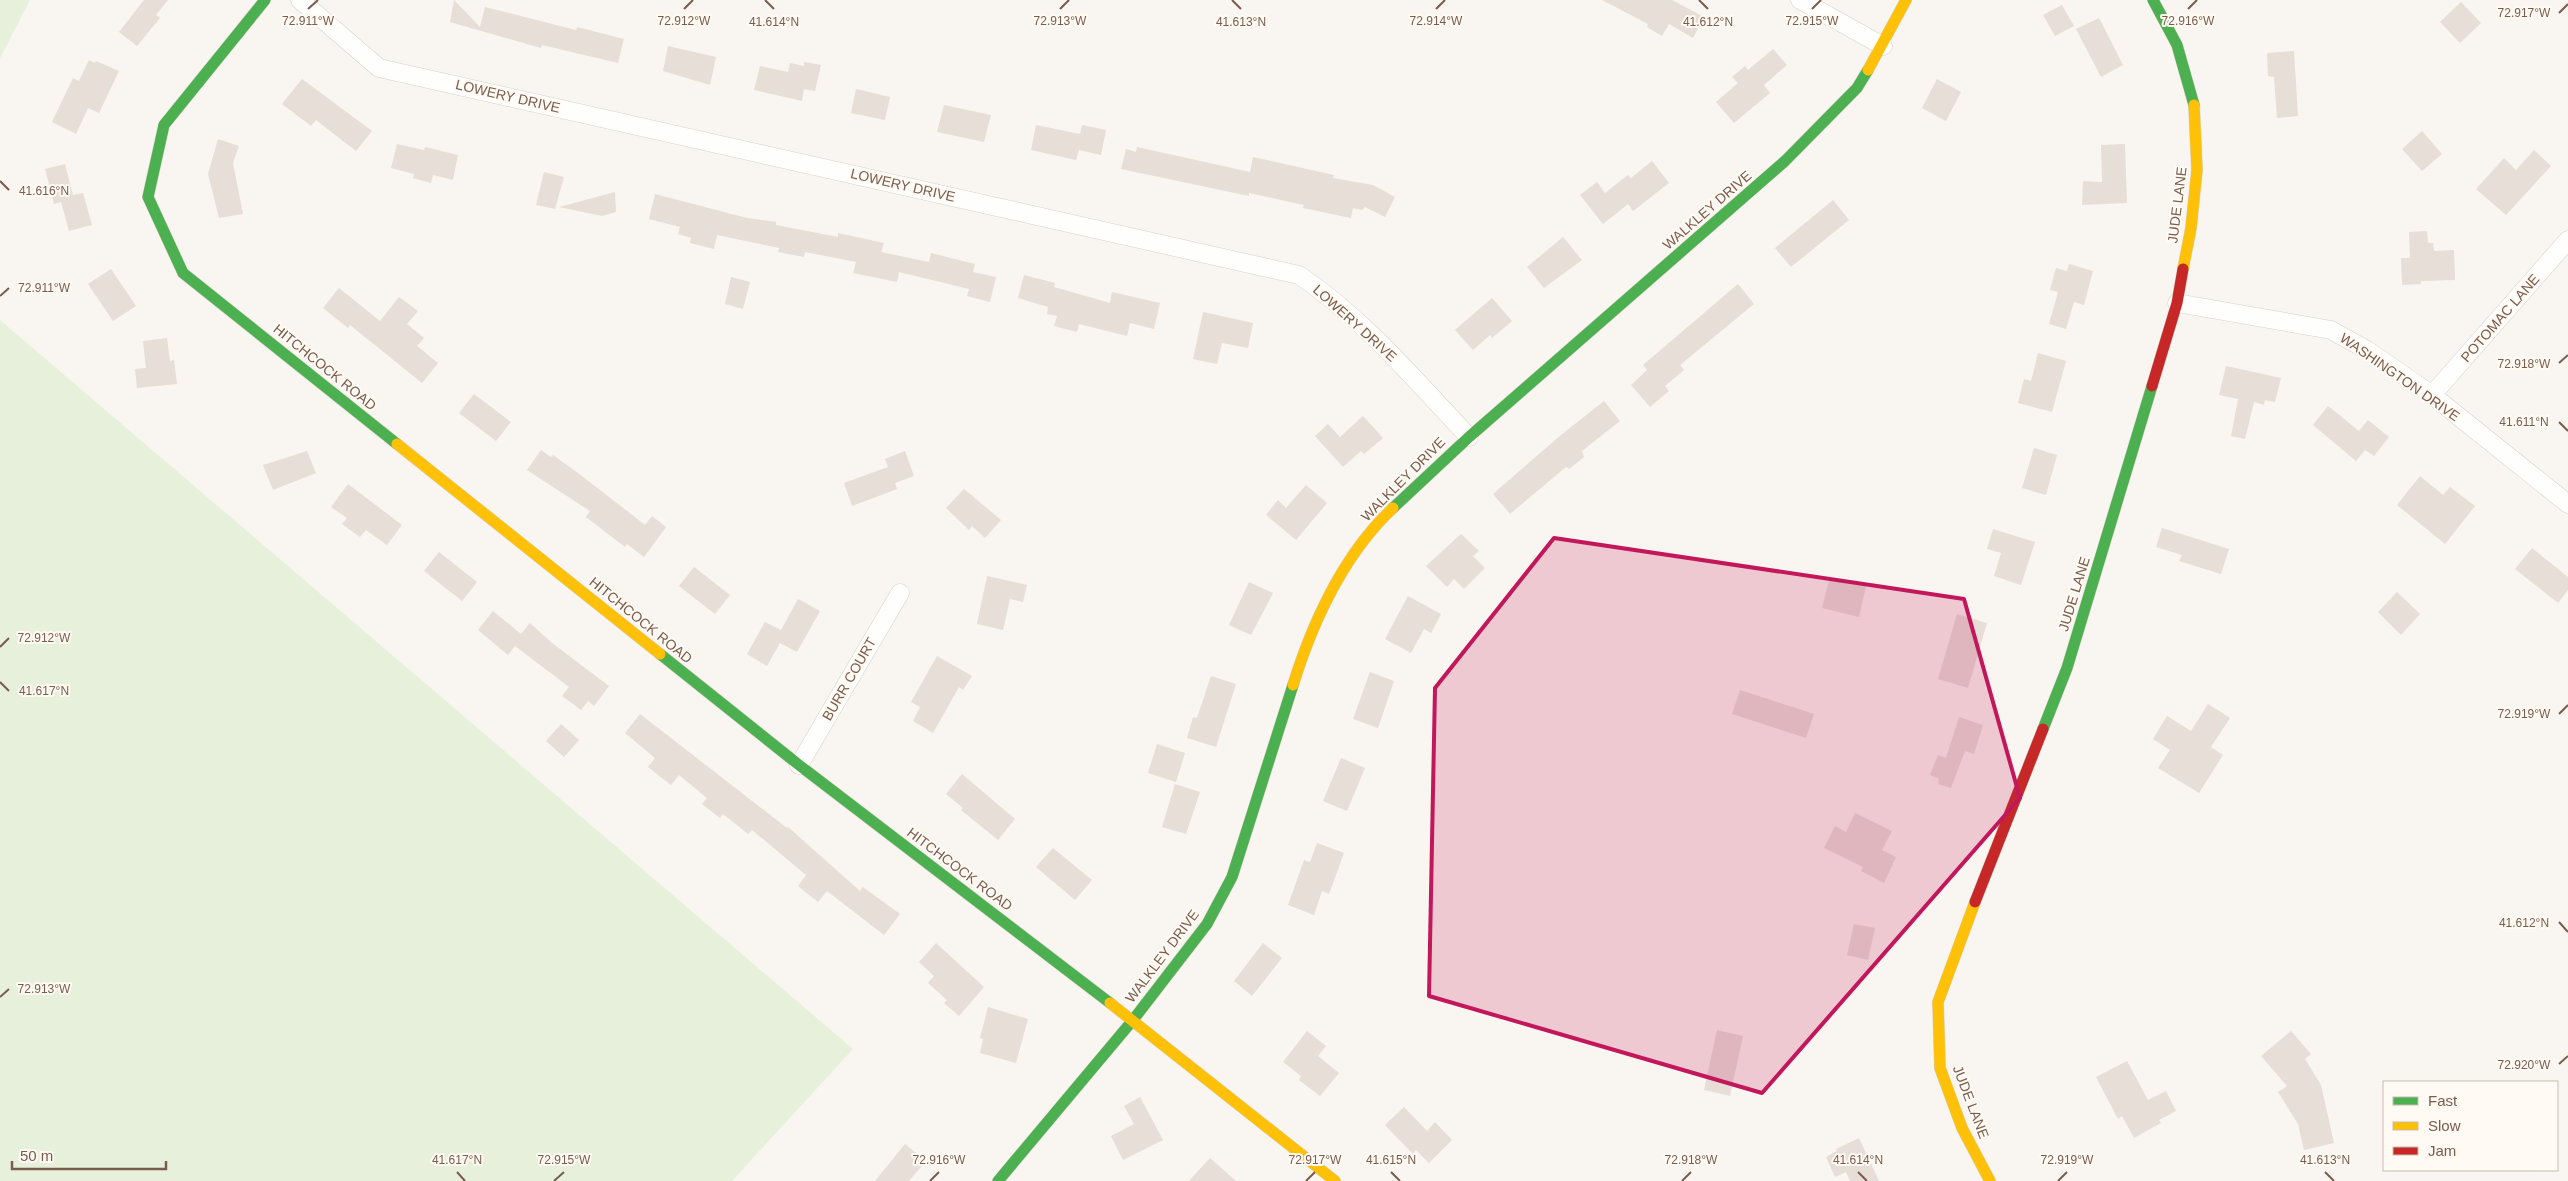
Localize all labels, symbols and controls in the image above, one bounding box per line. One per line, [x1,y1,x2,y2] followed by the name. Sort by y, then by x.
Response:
[2498,6,2551,20] text: 72.917°W
[282,14,335,28] text: 72.911°W
[658,14,711,28] text: 72.912°W
[1034,14,1087,28] text: 72.913°W
[1410,14,1463,28] text: 72.914°W
[1786,14,1839,28] text: 72.915°W
[2162,14,2215,28] text: 72.916°W
[749,15,799,29] text: 41.614°N
[1216,15,1266,29] text: 41.613°N
[1683,15,1733,29] text: 41.612°N
[454,76,562,116] street label: LOWERY DRIVE
[849,165,957,205] street label: LOWERY DRIVE
[2164,166,2190,244] street label: JUDE LANE
[1659,167,1755,253] street label: WALKLEY DRIVE
[19,184,69,198] text: 41.616°N
[2458,271,2542,365] street label: POTOMAC LANE
[18,281,71,295] text: 72.911°W
[1310,281,1400,365] street label: LOWERY DRIVE
[270,321,380,413] street label: HITCHCOCK ROAD
[2337,330,2463,424] street label: WASHINGTON DRIVE
[2498,357,2551,371] text: 72.918°W
[2499,415,2549,429] text: 41.611°N
[1358,434,1448,524] street label: WALKLEY DRIVE
[2055,555,2093,633] street label: JUDE LANE
[586,574,696,666] street label: HITCHCOCK ROAD
[18,631,71,645] text: 72.912°W
[819,634,879,723] street label: BURR COURT
[19,684,69,698] text: 41.617°N
[2498,707,2551,721] text: 72.919°W
[904,824,1016,914] street label: HITCHCOCK ROAD
[1122,906,1202,1006] street label: WALKLEY DRIVE
[2499,916,2549,930] text: 41.612°N
[18,982,71,996] text: 72.913°W
[2498,1058,2551,1072] text: 72.920°W
[1950,1063,1992,1141] street label: JUDE LANE
[2383,1081,2558,1171] legend
[2428,1092,2458,1109] text: Fast
[2428,1117,2461,1134] text: Slow
[12,1138,166,1170] scale bar
[2428,1142,2456,1159] text: Jam
[20,1147,53,1164] text: 50 m
[432,1153,482,1167] text: 41.617°N
[538,1153,591,1167] text: 72.915°W
[913,1153,966,1167] text: 72.916°W
[1289,1153,1342,1167] text: 72.917°W
[1366,1153,1416,1167] text: 41.615°N
[1665,1153,1718,1167] text: 72.918°W
[1833,1153,1883,1167] text: 41.614°N
[2041,1153,2094,1167] text: 72.919°W
[2300,1153,2350,1167] text: 41.613°N

